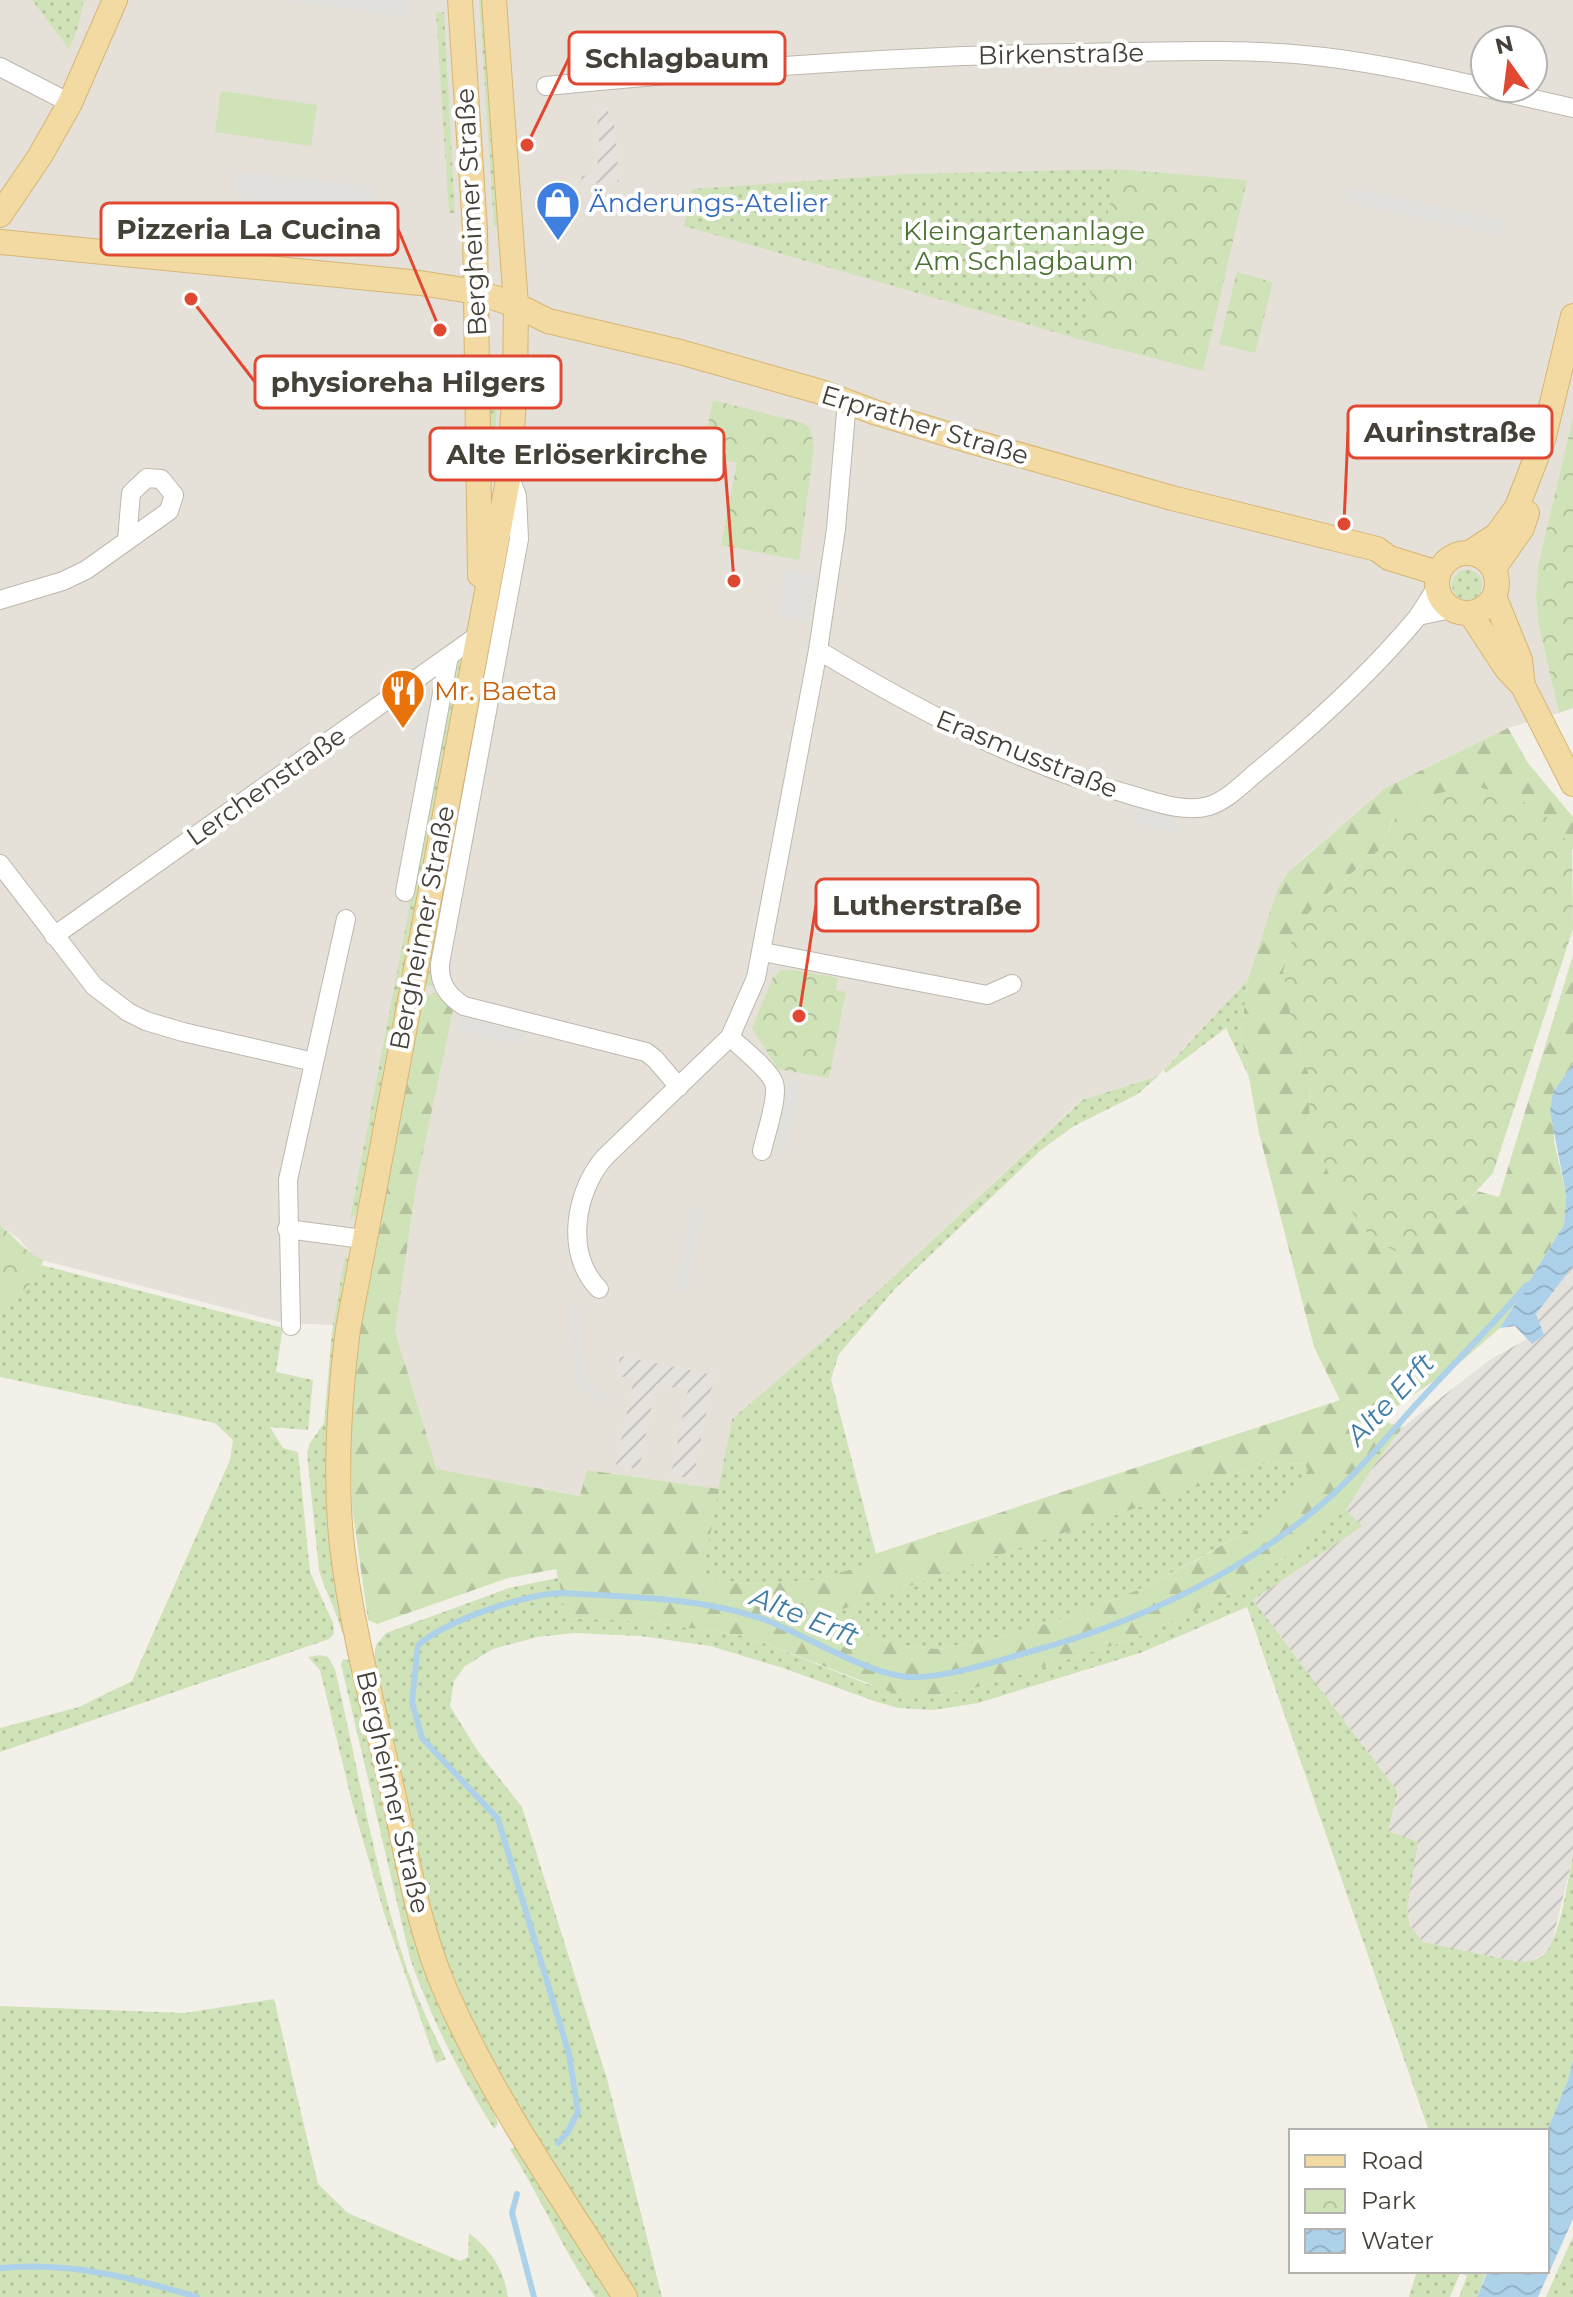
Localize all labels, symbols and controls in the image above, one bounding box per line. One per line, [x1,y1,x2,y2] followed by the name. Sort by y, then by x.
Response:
[1469,24,1549,104] north arrow
[1492,30,1516,60] text: N
[569,32,785,84] callout: Schlagbaum
[978,37,1144,71] street label: Birkenstraße
[585,41,769,75] text: Schlagbaum
[449,87,493,337] street label: Bergheimer Straße
[534,179,582,242] shop icon: Änderungs-Atelier
[589,187,828,219] place label: Änderungs-Atelier
[101,203,398,255] callout: Pizzeria La Cucina
[116,212,382,246] text: Pizzeria La Cucina
[903,215,1145,277] park label: Kleingartenanlage Am Schlagbaum
[255,356,561,408] callout: physioreha Hilgers
[271,365,545,399] text: physioreha Hilgers
[817,378,1033,472] street label: Erprather Straße
[1348,406,1552,458] callout: Aurinstraße
[1363,415,1536,449] text: Aurinstraße
[430,428,724,480] callout: Alte Erlöserkirche
[445,437,708,471] text: Alte Erlöserkirche
[379,667,427,730] restaurant icon: Mr. Baeta
[434,675,557,707] place label: Mr. Baeta
[931,703,1123,805] street label: Erasmusstraße
[180,719,352,853] street label: Lerchenstraße
[383,803,461,1053] street label: Bergheimer Straße
[816,879,1038,931] callout: Lutherstraße
[832,888,1022,922] text: Lutherstraße
[1337,1345,1442,1454] water label: Alte Erft
[744,1578,865,1653] water label: Alte Erft
[349,1667,437,1917] street label: Bergheimer Straße
[1289,2129,1549,2273] legend
[1361,2146,1424,2175] text: Road
[1361,2186,1416,2215] text: Park
[1361,2226,1434,2255] text: Water

